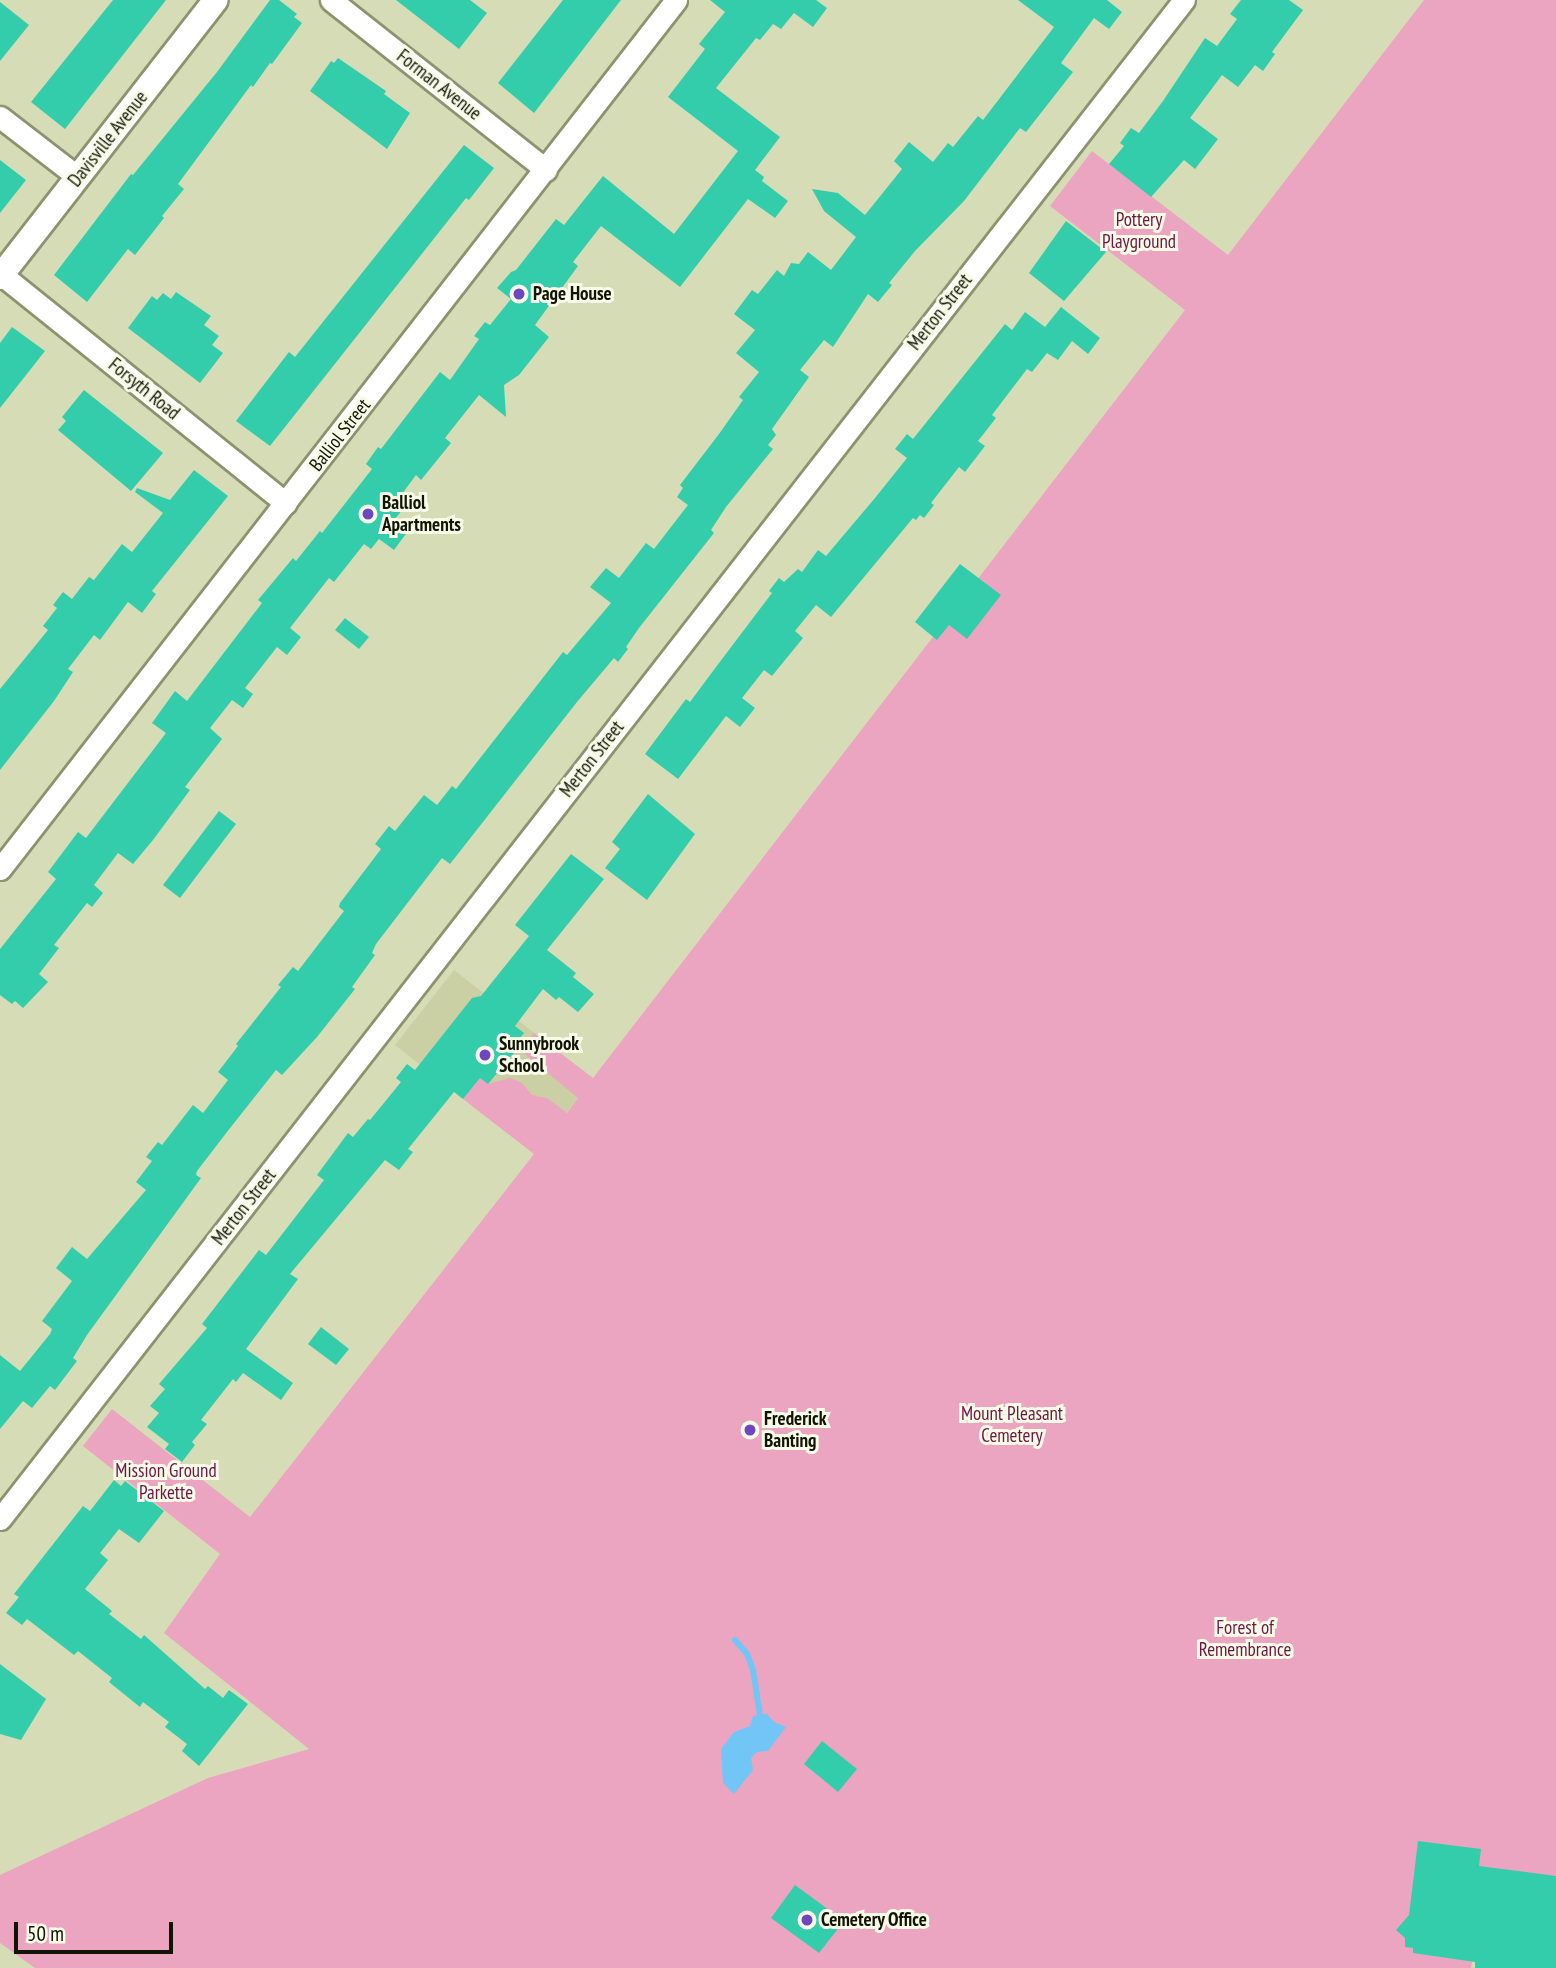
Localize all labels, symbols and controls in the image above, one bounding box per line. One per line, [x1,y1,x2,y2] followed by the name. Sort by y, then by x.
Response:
[392,45,486,125] street label: Forman Avenue
[63,86,153,192] street label: Davisville Avenue
[1102,209,1176,253] park label: Pottery Playground
[903,269,977,355] street label: Merton Street
[533,283,612,305] place label: Page House
[511,286,527,302] marker: Page House
[104,353,184,425] street label: Forsyth Road
[305,394,375,476] street label: Balliol Street
[382,492,461,536] place label: Balliol Apartments
[360,506,376,522] marker: Balliol Apartments
[555,716,629,802] street label: Merton Street
[499,1033,579,1077] place label: Sunnybrook School
[477,1047,493,1063] marker: Sunnybrook School
[207,1164,281,1250] street label: Merton Street
[961,1403,1063,1447] park label: Mount Pleasant Cemetery
[764,1408,827,1452] place label: Frederick Banting
[742,1422,758,1438] marker: Frederick Banting
[115,1460,217,1504] park label: Mission Ground Parkette
[1199,1617,1291,1661] park label: Forest of Remembrance
[18,1909,177,1953] scale bar
[821,1909,928,1931] place label: Cemetery Office
[799,1912,815,1928] marker: Cemetery Office
[27,1920,64,1947] text: 50 m

